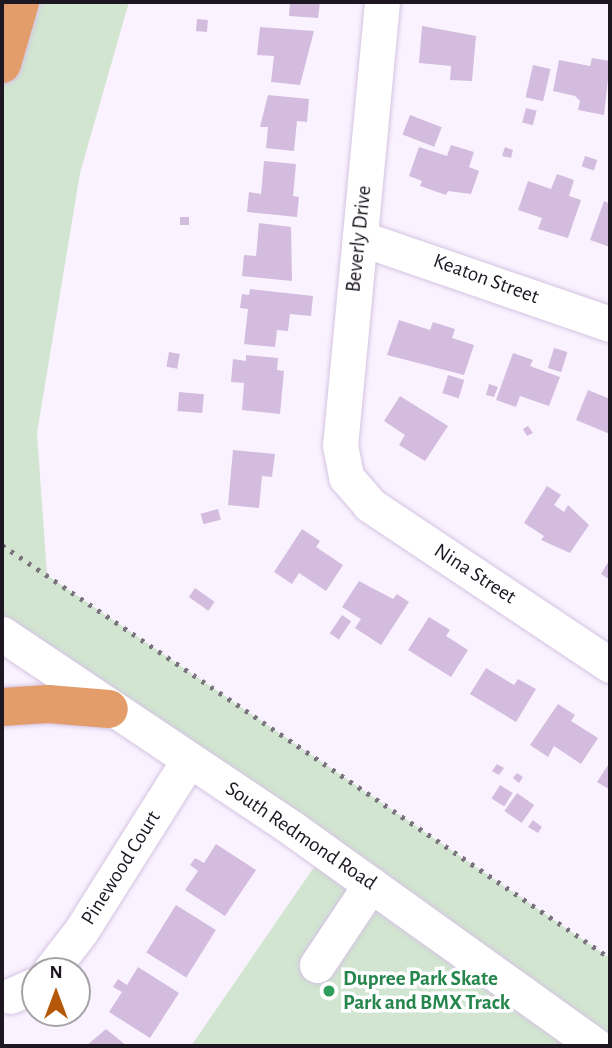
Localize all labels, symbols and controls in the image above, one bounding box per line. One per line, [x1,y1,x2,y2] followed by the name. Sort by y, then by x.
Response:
[341,184,377,294] street label: Beverly Drive
[430,248,542,310] street label: Keaton Street
[429,538,521,610] street label: Nina Street
[221,776,381,896] street label: South Redmond Road
[76,806,166,930] street label: Pinewood Court
[21,957,91,1027] north arrow
[49,963,63,982] text: N
[343,966,510,1016] place label: Dupree Park Skate Park and BMX Track
[321,983,337,999] marker: Dupree Park Skate Park and BMX Track

